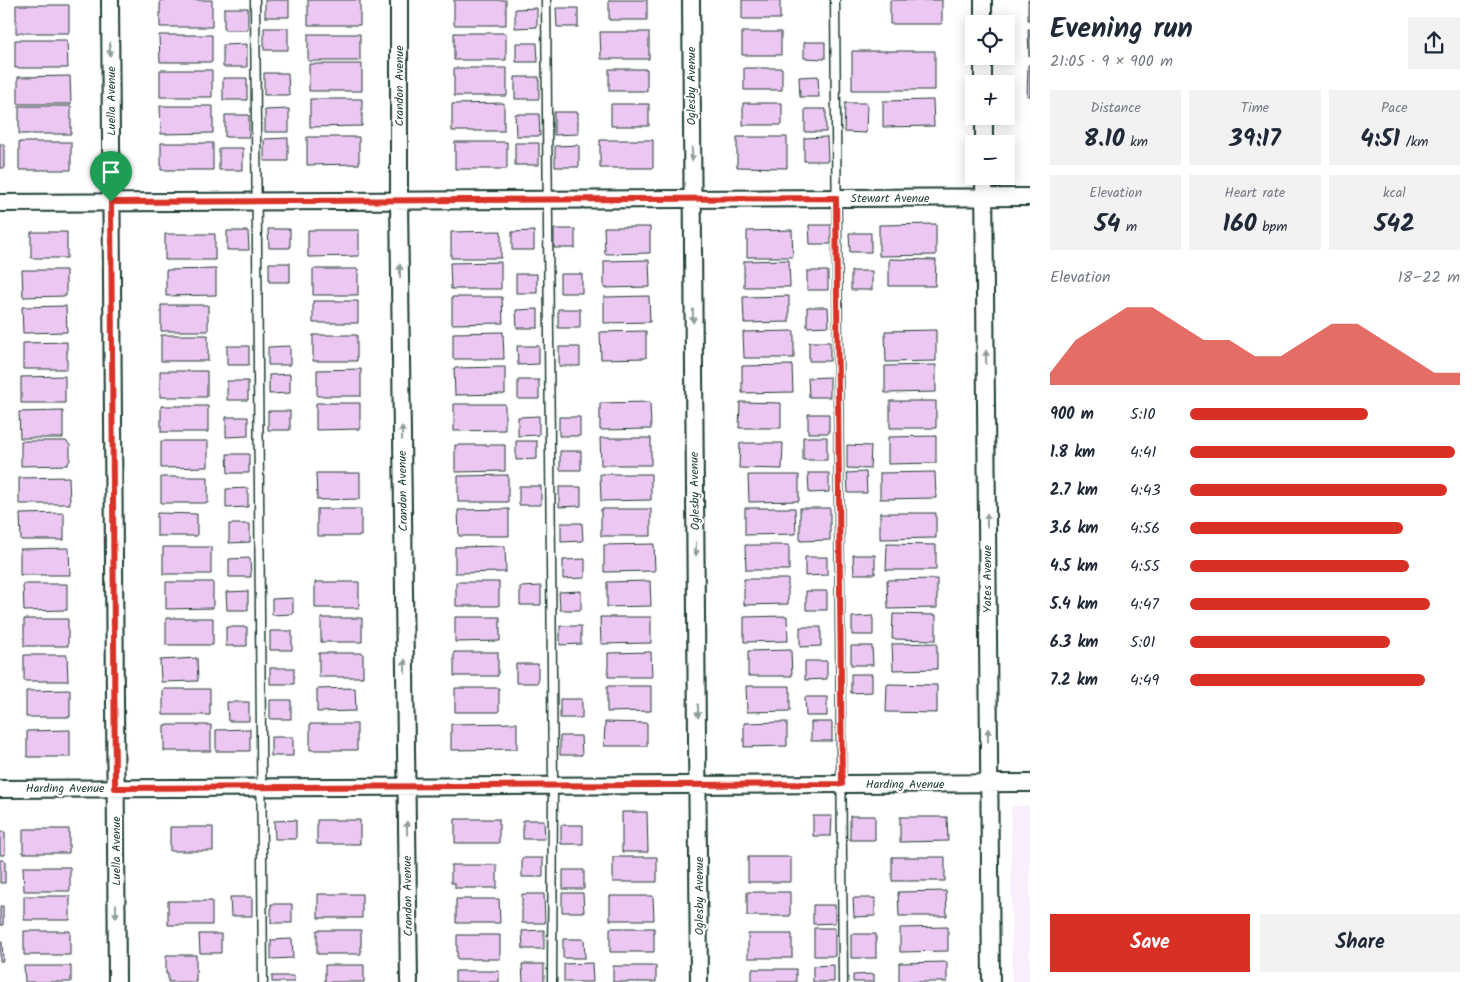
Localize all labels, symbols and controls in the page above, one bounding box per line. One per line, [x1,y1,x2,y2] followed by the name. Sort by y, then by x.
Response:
[1050,7,1193,52] text: Evening run
[965,15,1015,185] map controls
[965,15,1015,65] button: locate
[1408,17,1460,69] button: share
[106,41,114,57] one-way arrow
[390,45,409,127] street label: Crandon Avenue
[682,46,701,125] street label: Oglesby Avenue
[1050,49,1173,74] text: 21:05 · 9 × 900 m
[102,66,121,136] street label: Luella Avenue
[965,75,1015,125] button: +
[1091,97,1141,119] text: Distance
[1241,97,1269,119] text: Time
[1381,97,1408,119] text: Pace
[1083,119,1125,159] text: 8.10
[1229,119,1281,159] text: 39:17
[1360,119,1400,159] text: 4:51
[1125,131,1148,153] text: km
[1400,131,1428,153] text: /km
[965,135,1015,185] button: −
[688,146,696,162] one-way arrow
[90,151,132,202] pin
[97,158,125,186] icon: arrive
[1089,182,1142,204] text: Elevation
[1225,182,1285,204] text: Heart rate
[1383,182,1406,204] text: kcal
[851,189,930,208] street label: Stewart Avenue
[1094,204,1120,244] text: 54
[1223,204,1257,244] text: 160
[1374,204,1415,244] text: 542
[1120,216,1137,238] text: m
[1257,216,1287,238] text: bpm
[396,263,404,279] one-way arrow
[1050,265,1111,290] text: Elevation
[1398,265,1460,290] text: 18–22 m
[689,308,697,324] one-way arrow
[981,349,989,365] one-way arrow
[1050,402,1094,427] text: 900 m
[1130,402,1156,427] text: 5:10
[398,425,406,441] one-way arrow
[1050,440,1095,465] text: 1.8 km
[1130,440,1157,465] text: 4:41
[393,450,413,532] street label: Crandon Avenue
[685,451,705,530] street label: Oglesby Avenue
[1050,478,1098,503] text: 2.7 km
[1130,478,1161,503] text: 4:43
[983,511,991,527] one-way arrow
[1050,516,1098,541] text: 3.6 km
[1130,516,1160,541] text: 4:56
[692,541,700,557] one-way arrow
[978,544,997,613] street label: Yates Avenue
[1050,554,1098,579] text: 4.5 km
[1130,554,1160,579] text: 4:55
[1050,592,1098,617] text: 5.4 km
[1130,592,1159,617] text: 4:47
[1050,630,1098,655] text: 6.3 km
[1130,630,1156,655] text: 5:01
[401,658,409,674] one-way arrow
[1050,668,1098,693] text: 7.2 km
[1130,668,1159,693] text: 4:49
[694,703,702,719] one-way arrow
[984,726,992,742] one-way arrow
[866,775,945,794] street label: Harding Avenue
[26,779,105,798] street label: Harding Avenue
[107,816,126,886] street label: Luella Avenue
[403,820,411,836] one-way arrow
[398,855,418,937] street label: Crandon Avenue
[690,856,709,935] street label: Oglesby Avenue
[112,903,120,919] one-way arrow
[1050,914,1250,972] button: Save
[1260,914,1460,972] button: Share

